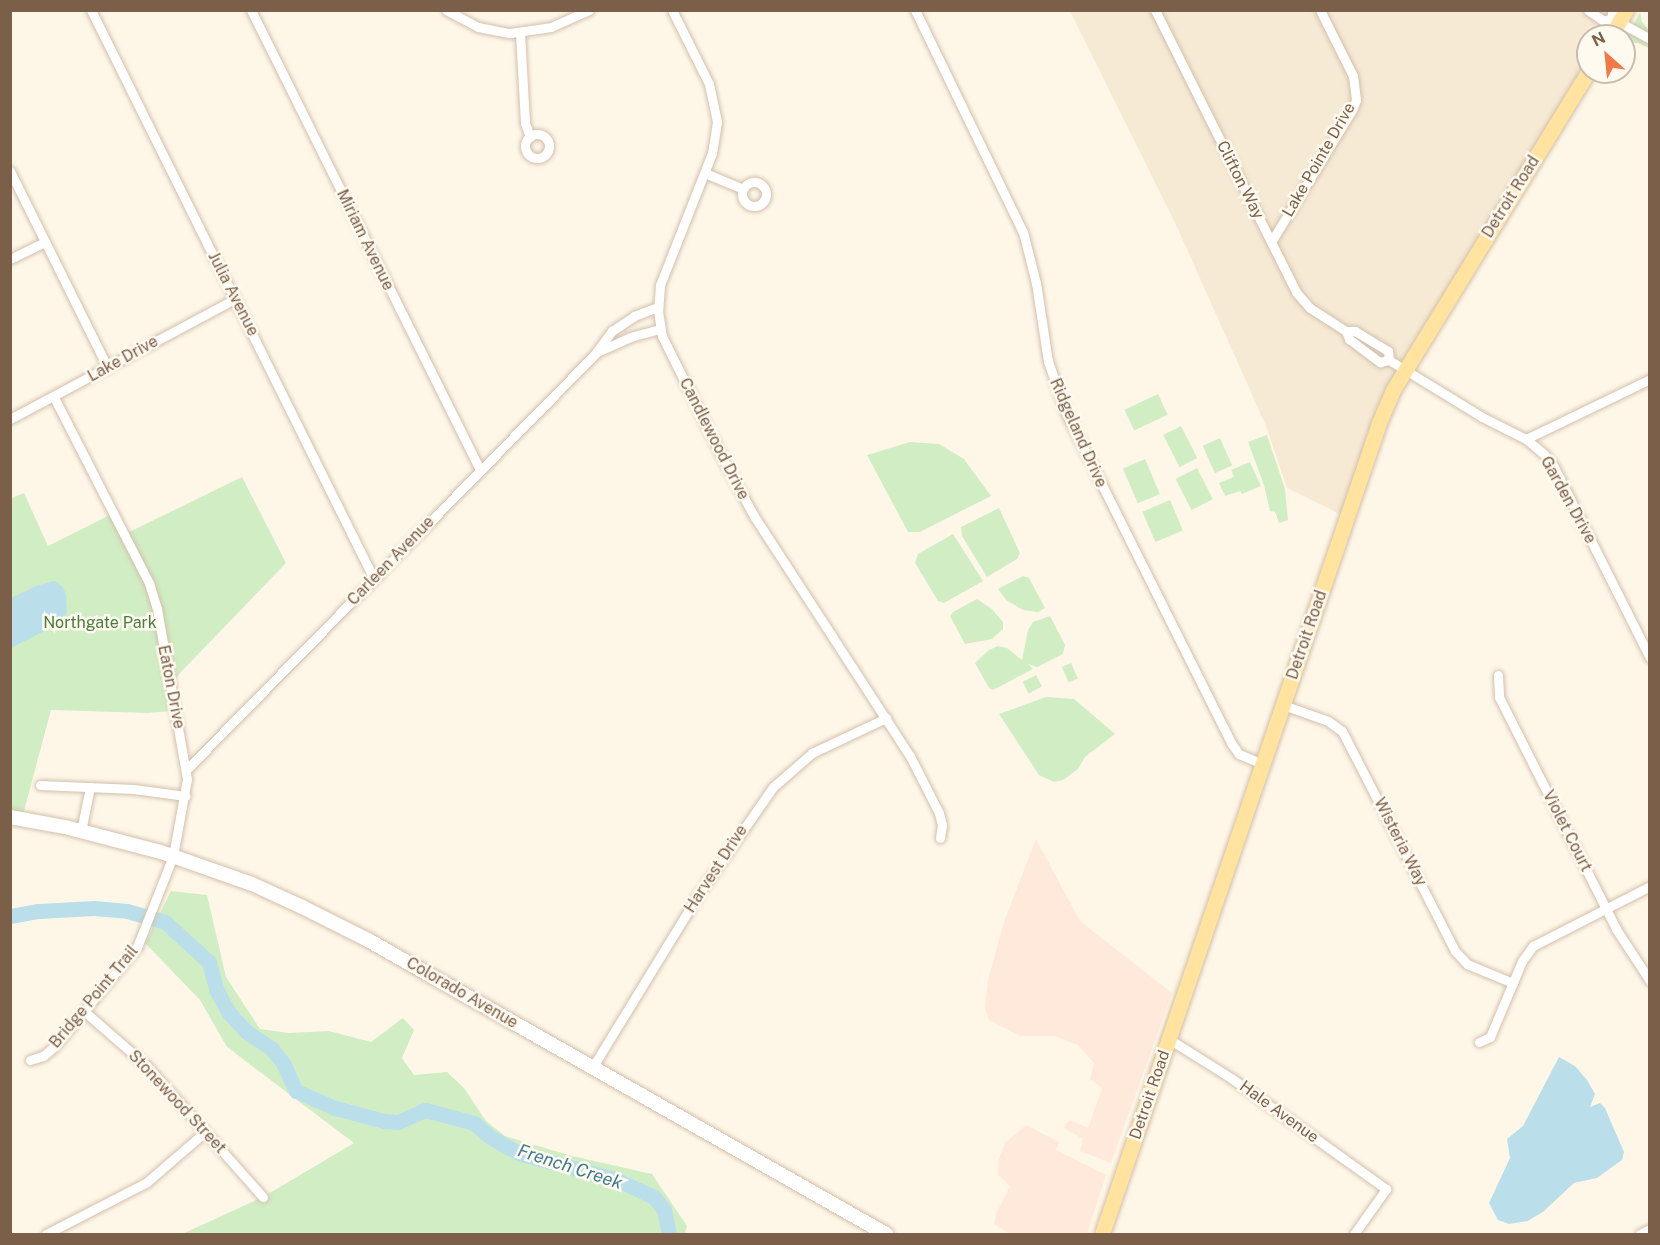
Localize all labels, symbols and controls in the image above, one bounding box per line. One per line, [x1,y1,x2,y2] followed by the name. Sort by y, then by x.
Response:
[1576,24,1636,84] north arrow
[1589,28,1608,51] text: N
[1279,99,1359,221] street label: Lake Pointe Drive
[1212,138,1268,222] street label: Clifton Way
[1478,152,1544,242] street label: Detroit Road
[332,186,398,294] street label: Miriam Avenue
[204,249,262,339] street label: Julia Avenue
[84,332,162,386] street label: Lake Drive
[675,375,753,503] street label: Candlewood Drive
[1045,375,1111,491] street label: Ridgeland Drive
[1536,453,1600,547] street label: Garden Drive
[344,512,438,610] street label: Carleen Avenue
[1283,588,1331,682] street label: Detroit Road
[43,613,157,633] park label: Northgate Park
[153,644,189,730] street label: Eaton Drive
[1538,787,1596,875] street label: Violet Court
[1369,794,1431,890] street label: Wisteria Way
[681,822,751,916] street label: Harvest Drive
[46,942,142,1052] street label: Bridge Point Trail
[403,953,521,1033] street label: Colorado Avenue
[124,1046,230,1158] street label: Stonewood Street
[1126,1048,1174,1142] street label: Detroit Road
[1236,1077,1322,1147] street label: Hale Avenue
[515,1140,625,1194] water label: French Creek

